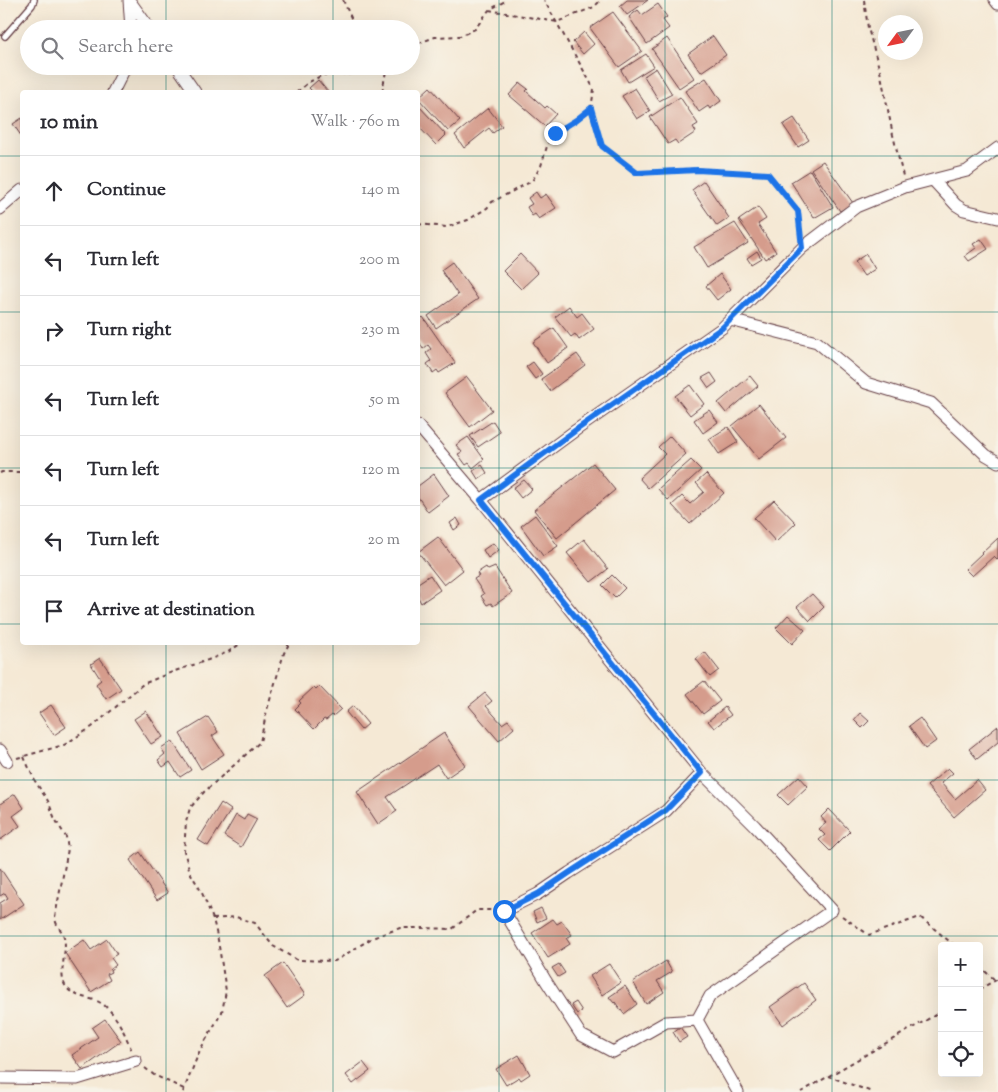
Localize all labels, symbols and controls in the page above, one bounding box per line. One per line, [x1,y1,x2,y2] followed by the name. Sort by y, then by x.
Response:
[878,15,923,60] north arrow
[20,20,420,75] search box
[38,34,66,62] icon: search
[78,34,173,61] text: Search here
[40,108,98,138] text: 10 min
[311,111,400,134] text: Walk · 760 m
[544,122,567,145] route end
[40,177,68,205] icon: ahead
[87,177,166,204] text: Continue
[362,179,400,202] text: 140 m
[40,247,68,275] icon: left
[87,247,159,274] text: Turn left
[359,249,400,272] text: 200 m
[40,317,68,345] icon: right
[87,317,171,344] text: Turn right
[361,319,400,342] text: 230 m
[40,387,68,415] icon: left
[87,387,159,414] text: Turn left
[369,389,400,412] text: 50 m
[40,457,68,485] icon: left
[87,457,159,484] text: Turn left
[362,459,400,482] text: 120 m
[40,527,68,555] icon: left
[87,527,159,554] text: Turn left
[367,529,400,552] text: 20 m
[40,597,68,625] icon: arrive
[87,597,255,624] text: Arrive at destination
[493,900,516,923] route start
[938,942,983,1077] map controls
[938,942,983,987] button: +
[938,987,983,1032] button: −
[938,1032,983,1077] button: locate

